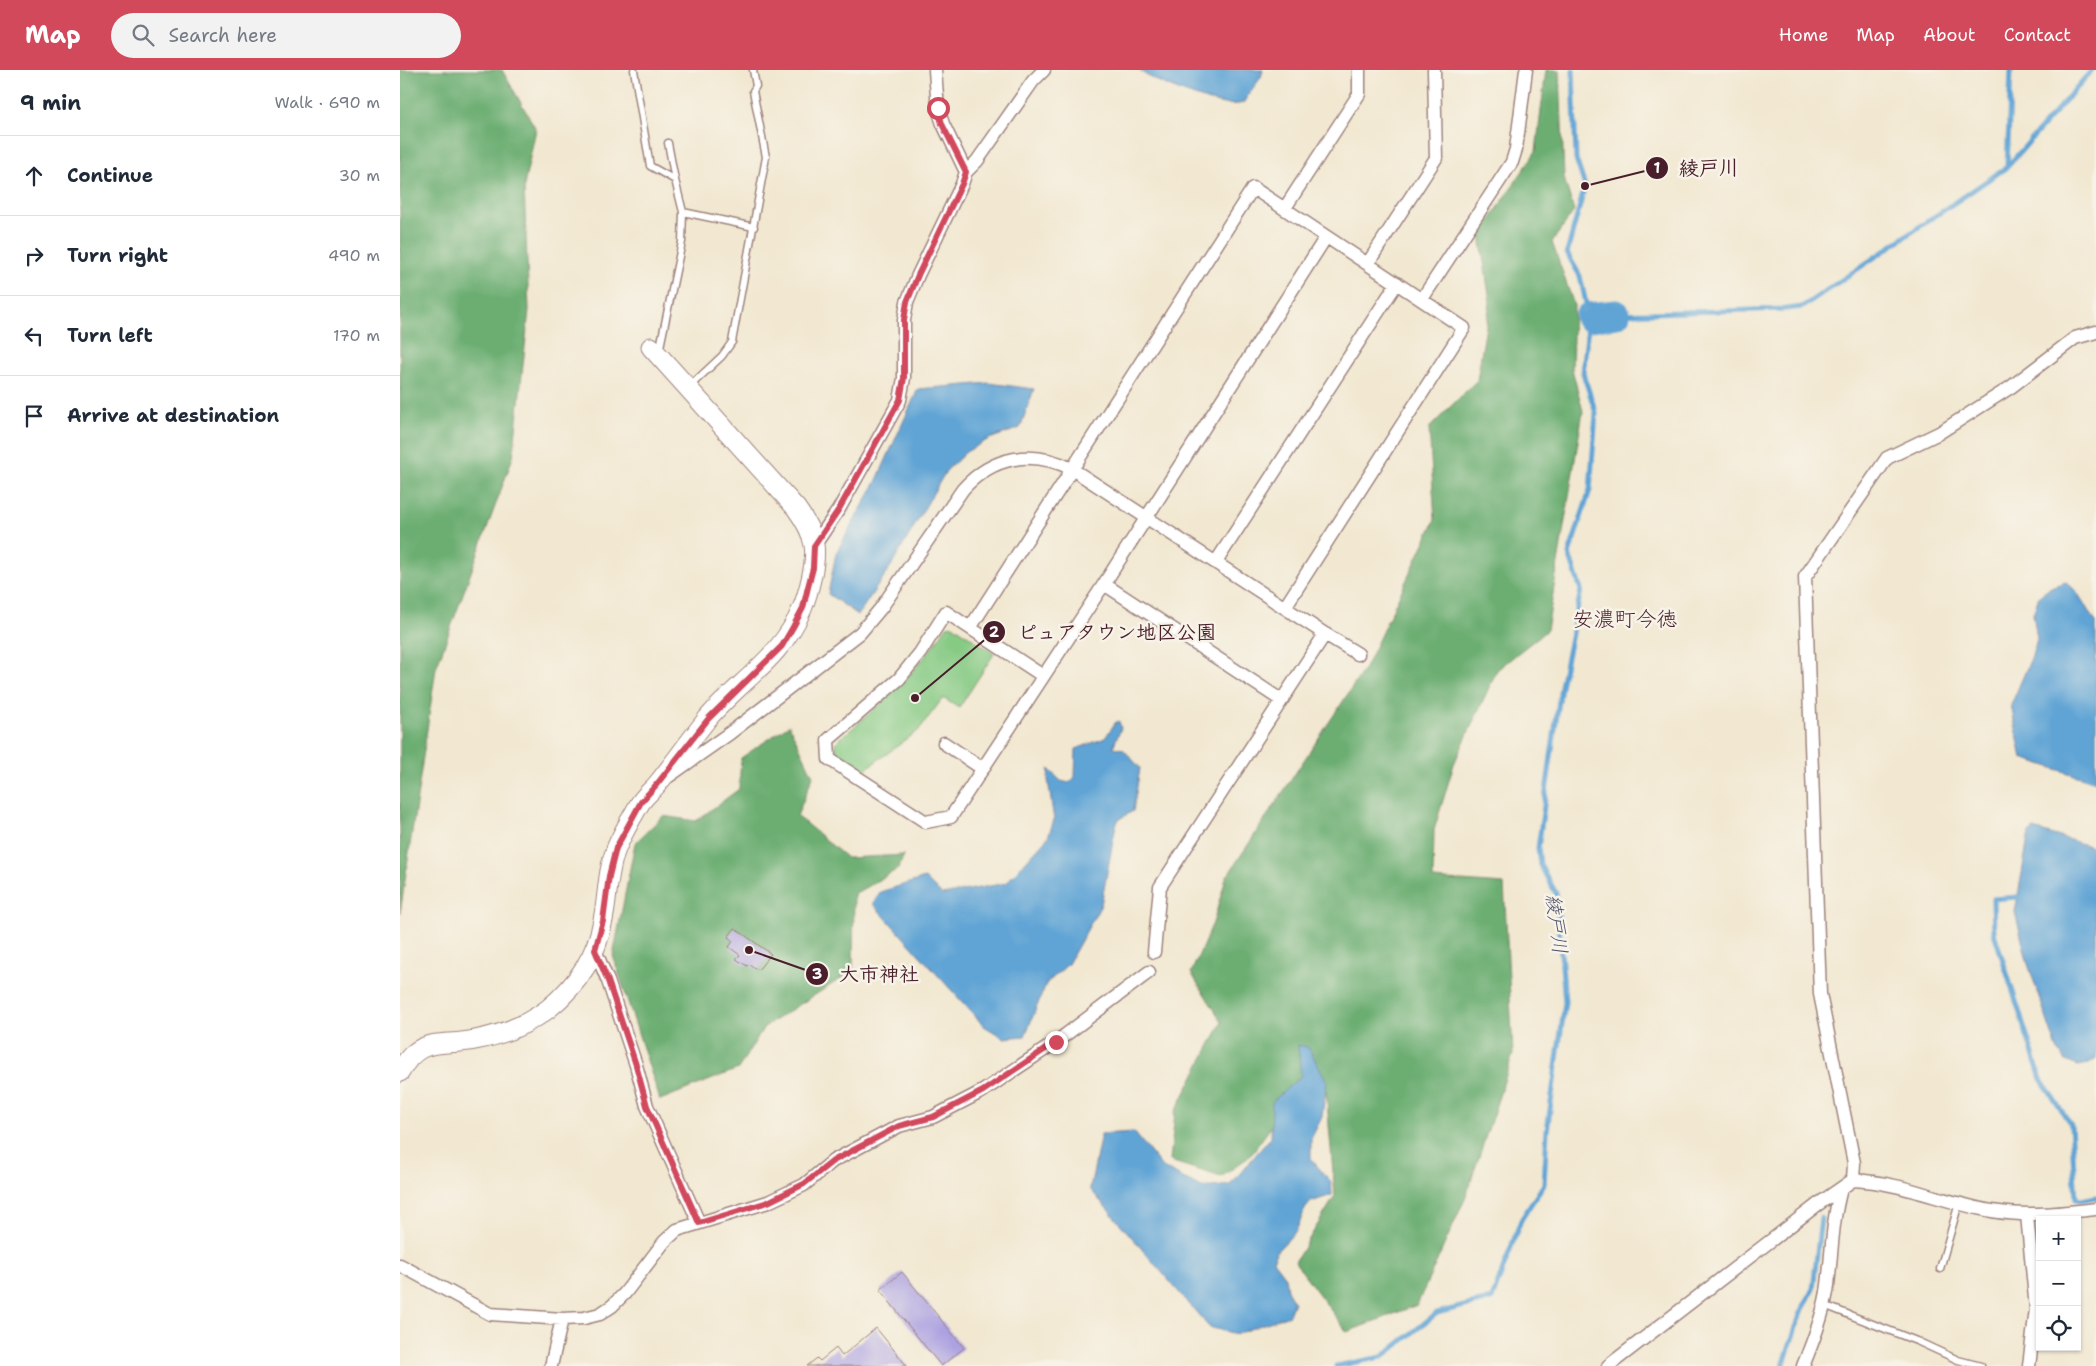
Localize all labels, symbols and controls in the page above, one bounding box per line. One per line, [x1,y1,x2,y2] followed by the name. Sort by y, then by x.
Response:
[111,13,461,58] search box
[25,19,81,51] text: Map
[129,21,157,49] icon: search
[169,23,277,48] text: Search here
[1779,23,1828,47] text: Home
[1856,23,1895,47] text: Map
[1923,23,1976,47] text: About
[2004,23,2071,47] text: Contact
[20,89,81,117] text: 9 min
[275,92,380,113] text: Walk · 690 m
[927,97,950,120] route start
[1644,150,1749,185] callout: 綾戸川
[1679,155,1739,181] text: 綾戸川
[1654,158,1661,178] text: 1
[20,162,48,190] icon: ahead
[67,163,153,188] text: Continue
[339,165,380,186] text: 30 m
[20,242,48,270] icon: right
[67,243,168,268] text: Turn right
[328,245,380,266] text: 490 m
[20,322,48,350] icon: left
[67,323,153,348] text: Turn left
[333,325,380,346] text: 170 m
[20,402,48,430] icon: arrive
[67,403,279,428] text: Arrive at destination
[1573,605,1678,633] district label: 安濃町今徳
[982,614,1227,649] callout: ピュアタウン地区公園
[1018,619,1216,645] text: ピュアタウン地区公園
[989,622,1000,642] text: 2
[1540,893,1574,955] water label: 綾戸川
[804,956,929,991] callout: 大市神社
[839,961,919,987] text: 大市神社
[812,964,822,984] text: 3
[1045,1031,1068,1054] route end
[2036,1216,2081,1351] map controls
[2036,1216,2081,1261] button: +
[2036,1261,2081,1306] button: −
[2036,1306,2081,1351] button: locate

